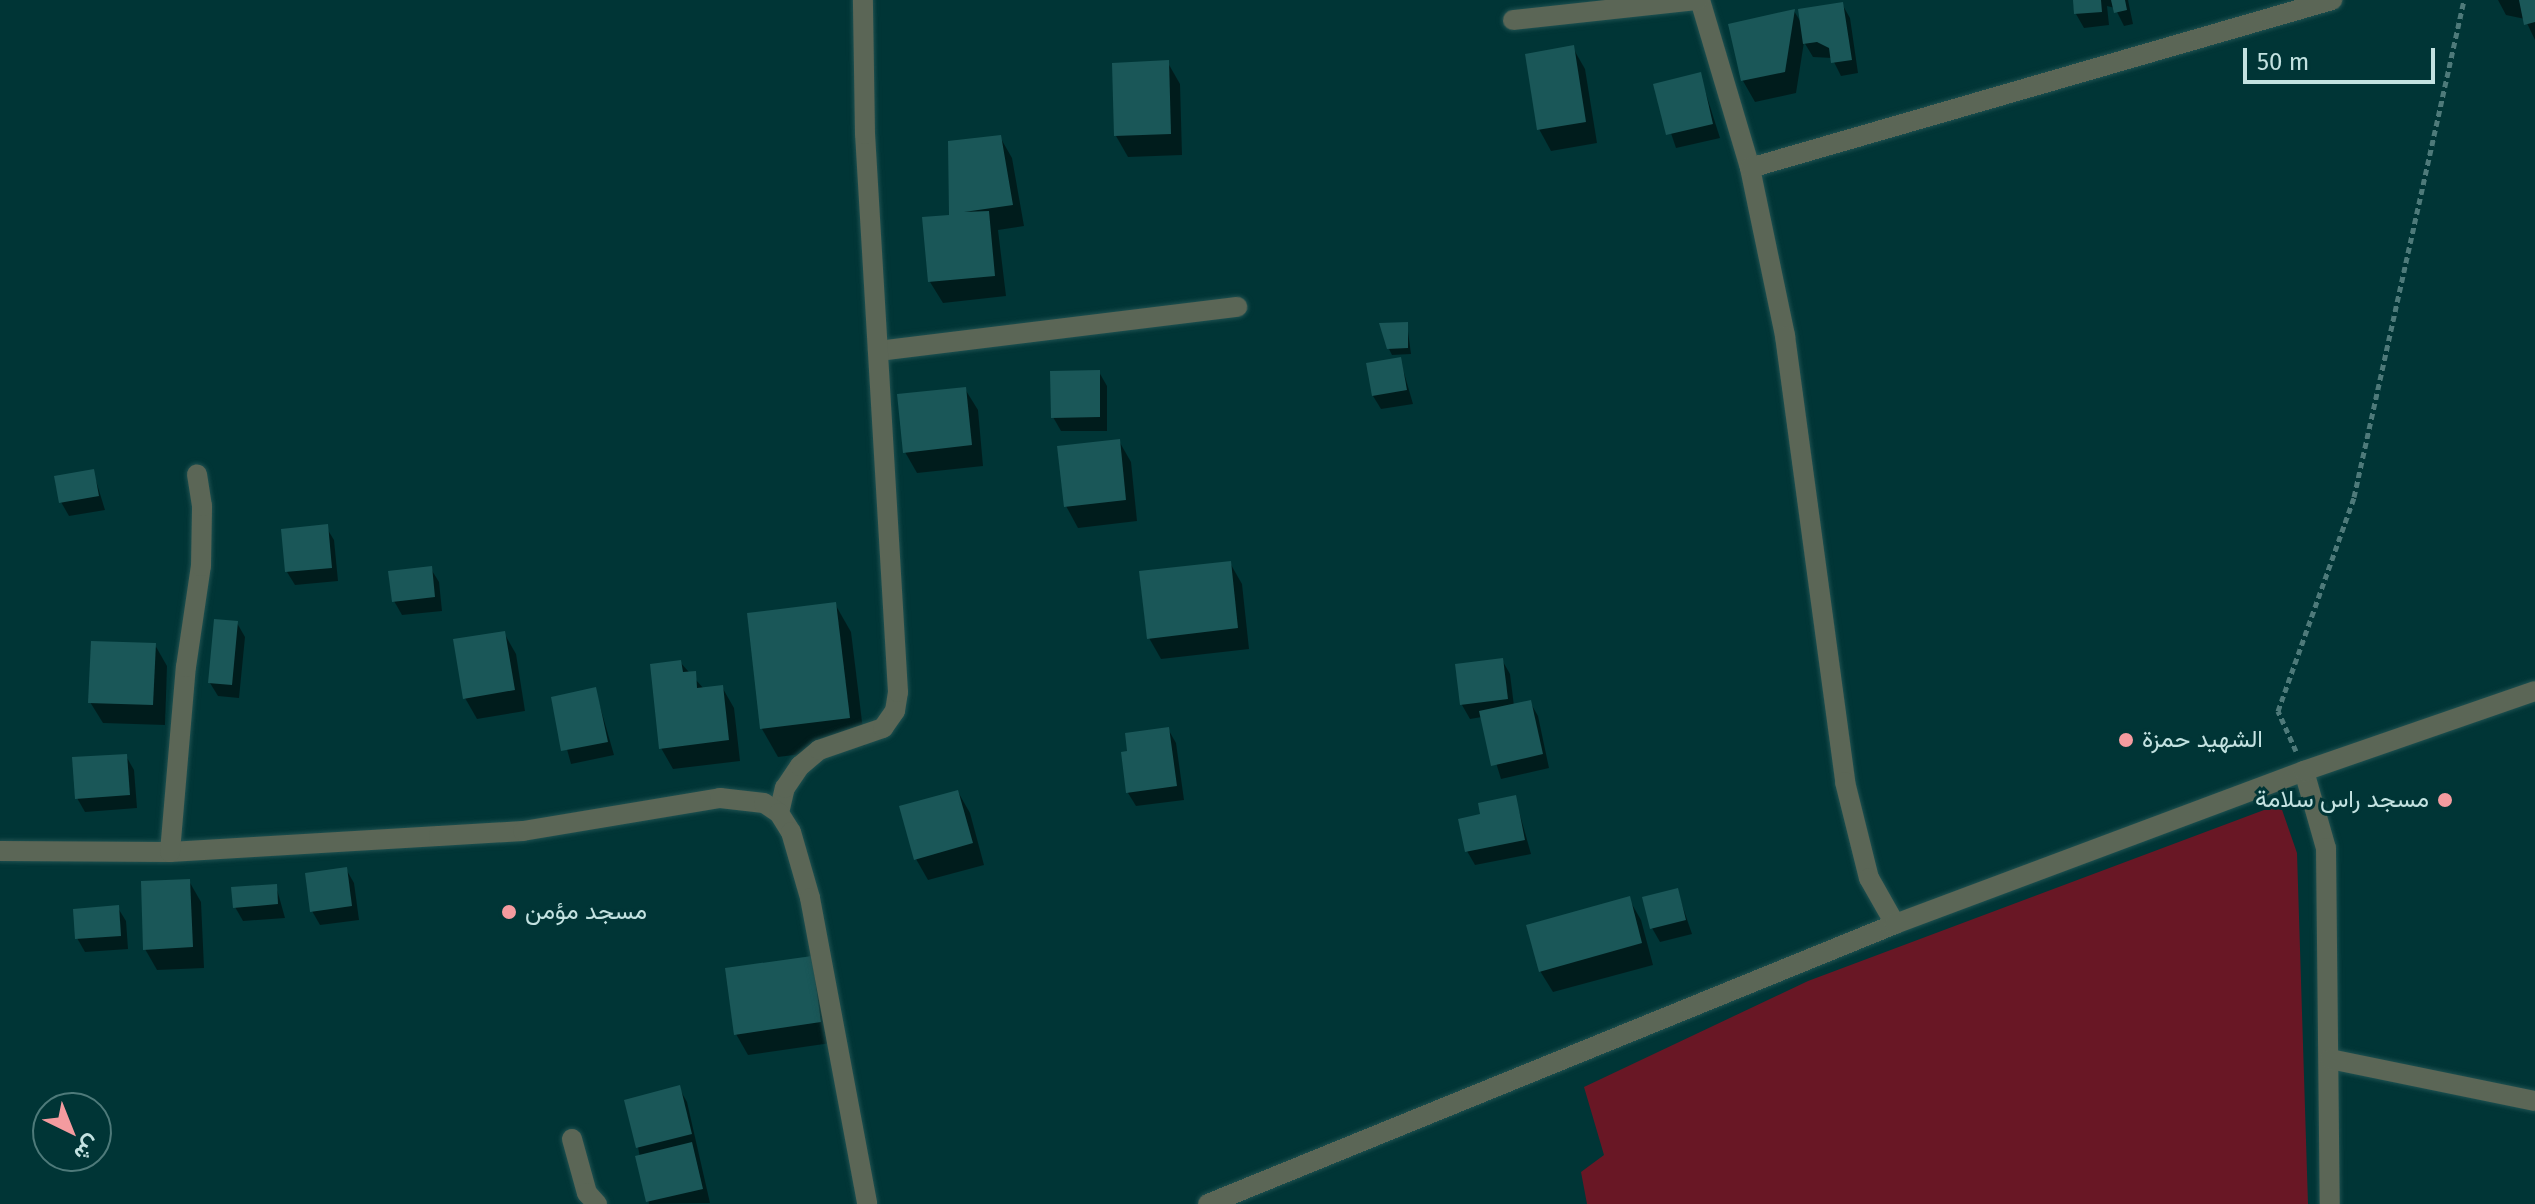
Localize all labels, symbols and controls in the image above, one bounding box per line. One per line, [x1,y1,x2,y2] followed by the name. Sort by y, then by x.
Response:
[2247,32,2439,82] scale bar
[2257,48,2309,76] text: 50 m
[2142,726,2263,754] place label: الشهيد حمزة
[2117,731,2135,749] marker: الشهيد حمزة
[2255,786,2429,814] place label: مسجد راس سلامة
[2436,791,2454,809] marker: مسجد راس سلامة
[525,898,647,926] place label: مسجد مؤمن
[500,903,518,921] marker: مسجد مؤمن
[32,1092,112,1172] north arrow
[68,1130,106,1167] text: ش

